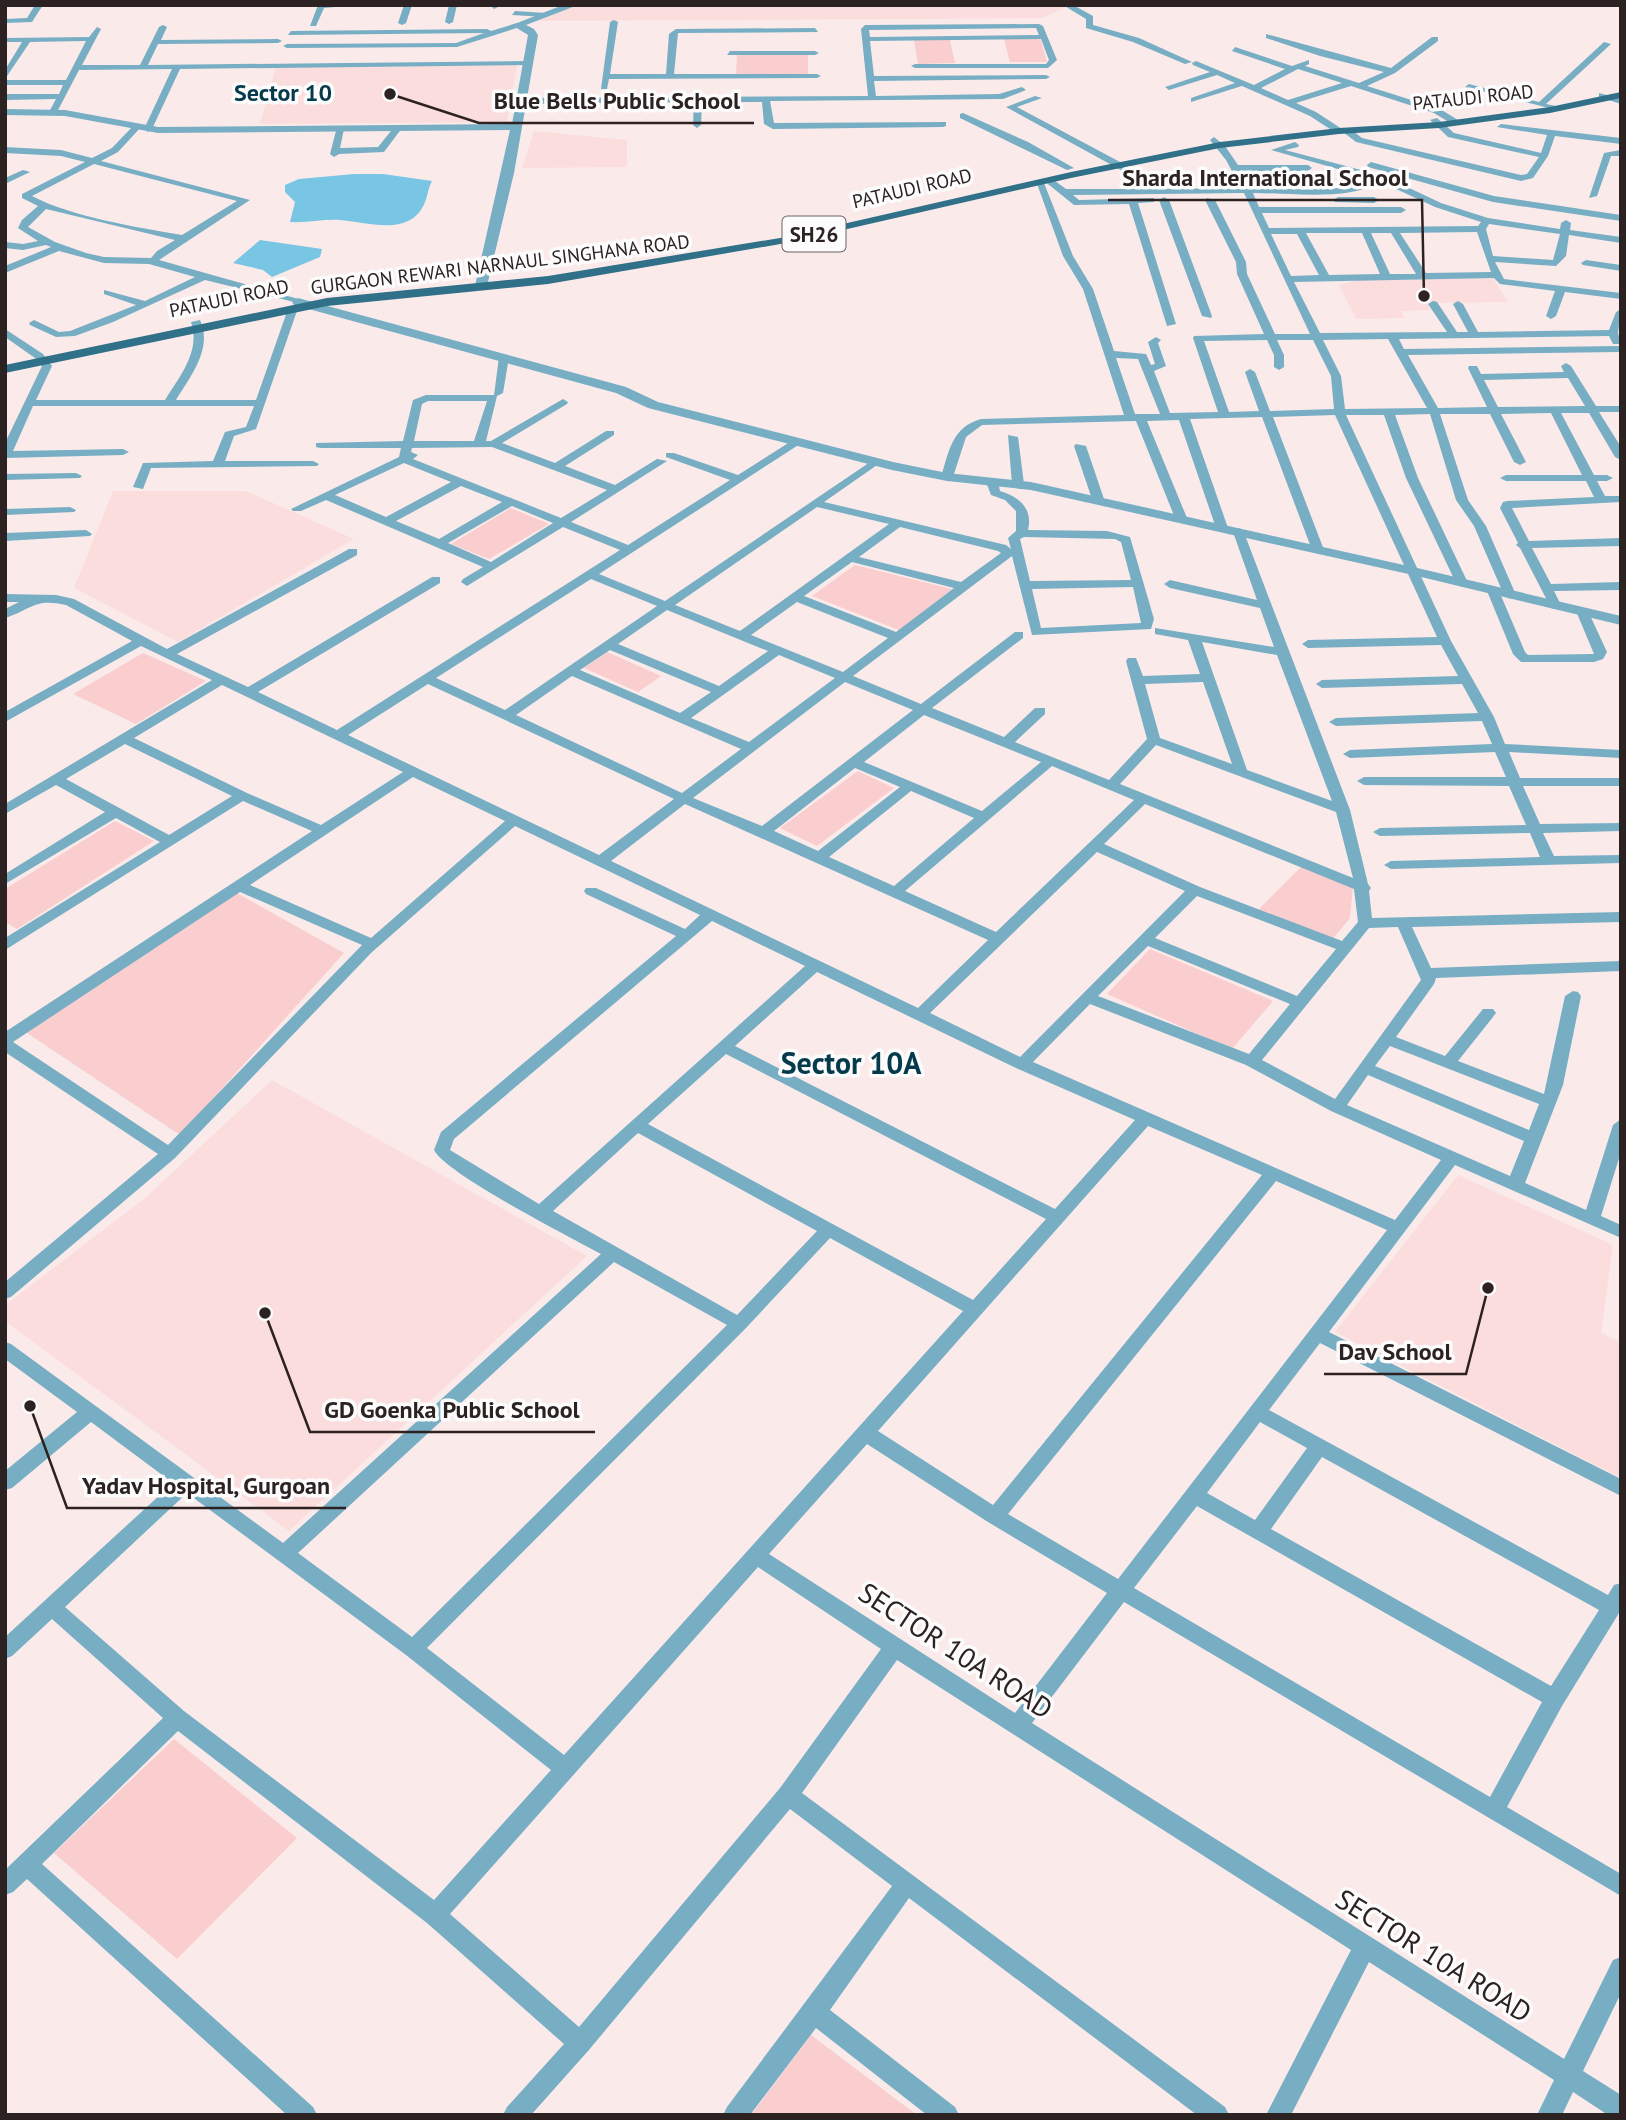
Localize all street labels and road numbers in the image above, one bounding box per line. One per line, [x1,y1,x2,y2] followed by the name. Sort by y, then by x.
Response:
[1411,79,1535,115] street label: PATAUDI ROAD
[850,163,974,213] street label: PATAUDI ROAD
[782,216,846,252] road number: SH26
[309,229,691,299] street label: GURGAON REWARI NARNAUL SINGHANA ROAD
[167,274,291,322] street label: PATAUDI ROAD
[852,1573,1060,1727] street label: SECTOR 10A ROAD
[1329,1880,1539,2030] street label: SECTOR 10A ROAD

